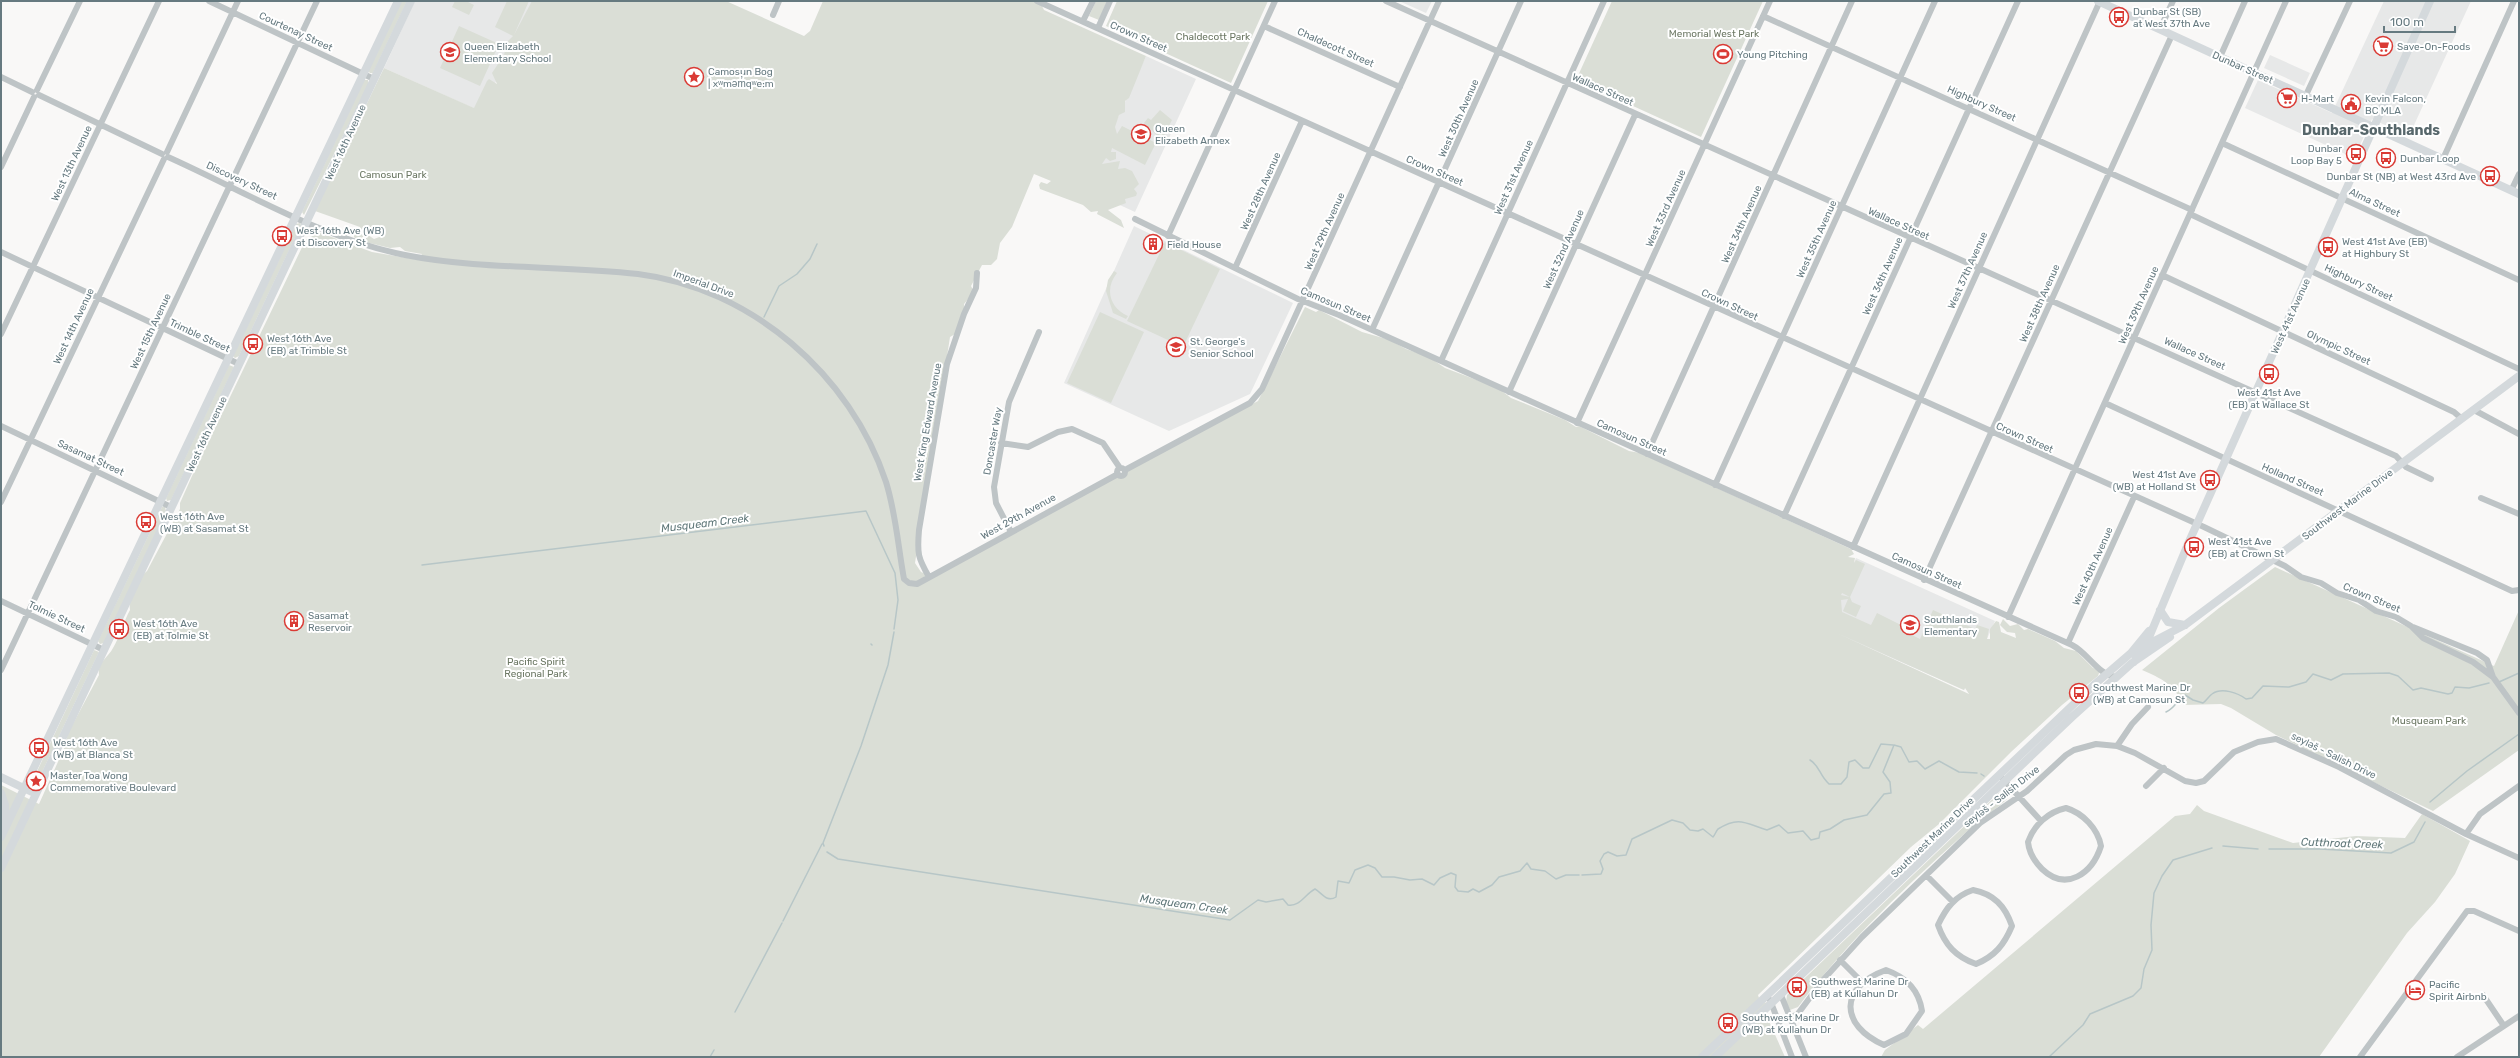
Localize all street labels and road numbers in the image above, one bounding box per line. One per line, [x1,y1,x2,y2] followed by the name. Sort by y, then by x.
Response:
[257,10,334,54] street label: Courtenay Street
[1108,19,1169,55] street label: Crown Street
[1295,26,1376,70] street label: Chaldecott Street
[2210,49,2275,87] street label: Dunbar Street
[1570,71,1635,109] street label: Wallace Street
[1436,77,1482,159] street label: West 30th Avenue
[1945,83,2018,124] street label: Highbury Street
[323,102,369,182] street label: West 16th Avenue
[49,123,95,203] street label: West 13th Avenue
[1492,138,1536,217] street label: West 31st Avenue
[1238,150,1284,232] street label: West 28th Avenue
[1404,153,1465,189] street label: Crown Street
[204,159,279,203] street label: Discovery Street
[1643,167,1689,249] street label: West 33rd Avenue
[1719,183,1765,265] street label: West 34th Avenue
[2347,186,2402,220] street label: Alma Street
[1302,190,1348,272] street label: West 29th Avenue
[1794,198,1840,280] street label: West 35th Avenue
[1866,205,1931,243] street label: Wallace Street
[1541,207,1587,291] street label: West 32nd Avenue
[1946,230,1990,311] street label: West 37th Avenue
[1860,235,1906,317] street label: West 36th Avenue
[2017,262,2063,344] street label: West 38th Avenue
[2323,262,2395,304] street label: Highbury Street
[2116,264,2162,346] street label: West 39th Avenue
[672,267,736,301] street label: Imperial Drive
[2269,276,2313,356] street label: West 41st Avenue
[1299,285,1373,325] street label: Camosun Street
[51,286,97,366] street label: West 14th Avenue
[1699,286,1760,323] street label: Crown Street
[128,291,174,371] street label: West 15th Avenue
[167,317,232,355] street label: Trimble Street
[2305,328,2372,368] street label: Olympic Street
[2162,335,2227,373] street label: Wallace Street
[912,362,944,482] street label: West King Edward Avenue
[184,394,230,474] street label: West 16th Avenue
[981,406,1005,476] street label: Doncaster Way
[1595,417,1669,459] street label: Camosun Street
[1994,420,2055,456] street label: Crown Street
[55,437,126,479] street label: Sasamat Street
[2260,461,2326,499] street label: Holland Street
[2300,466,2396,543] street label: Southwest Marine Drive
[979,491,1058,542] street label: West 29th Avenue
[2070,525,2116,608] street label: West 40th Avenue
[1890,550,1964,592] street label: Camosun Street
[2341,580,2402,615] street label: Crown Street
[26,599,87,635] street label: Tolmie Street
[2289,730,2378,782] street label: seyləš - Salish Drive
[1961,763,2042,830] street label: seyləš - Salish Drive
[1889,795,1977,880] street label: Southwest Marine Drive

